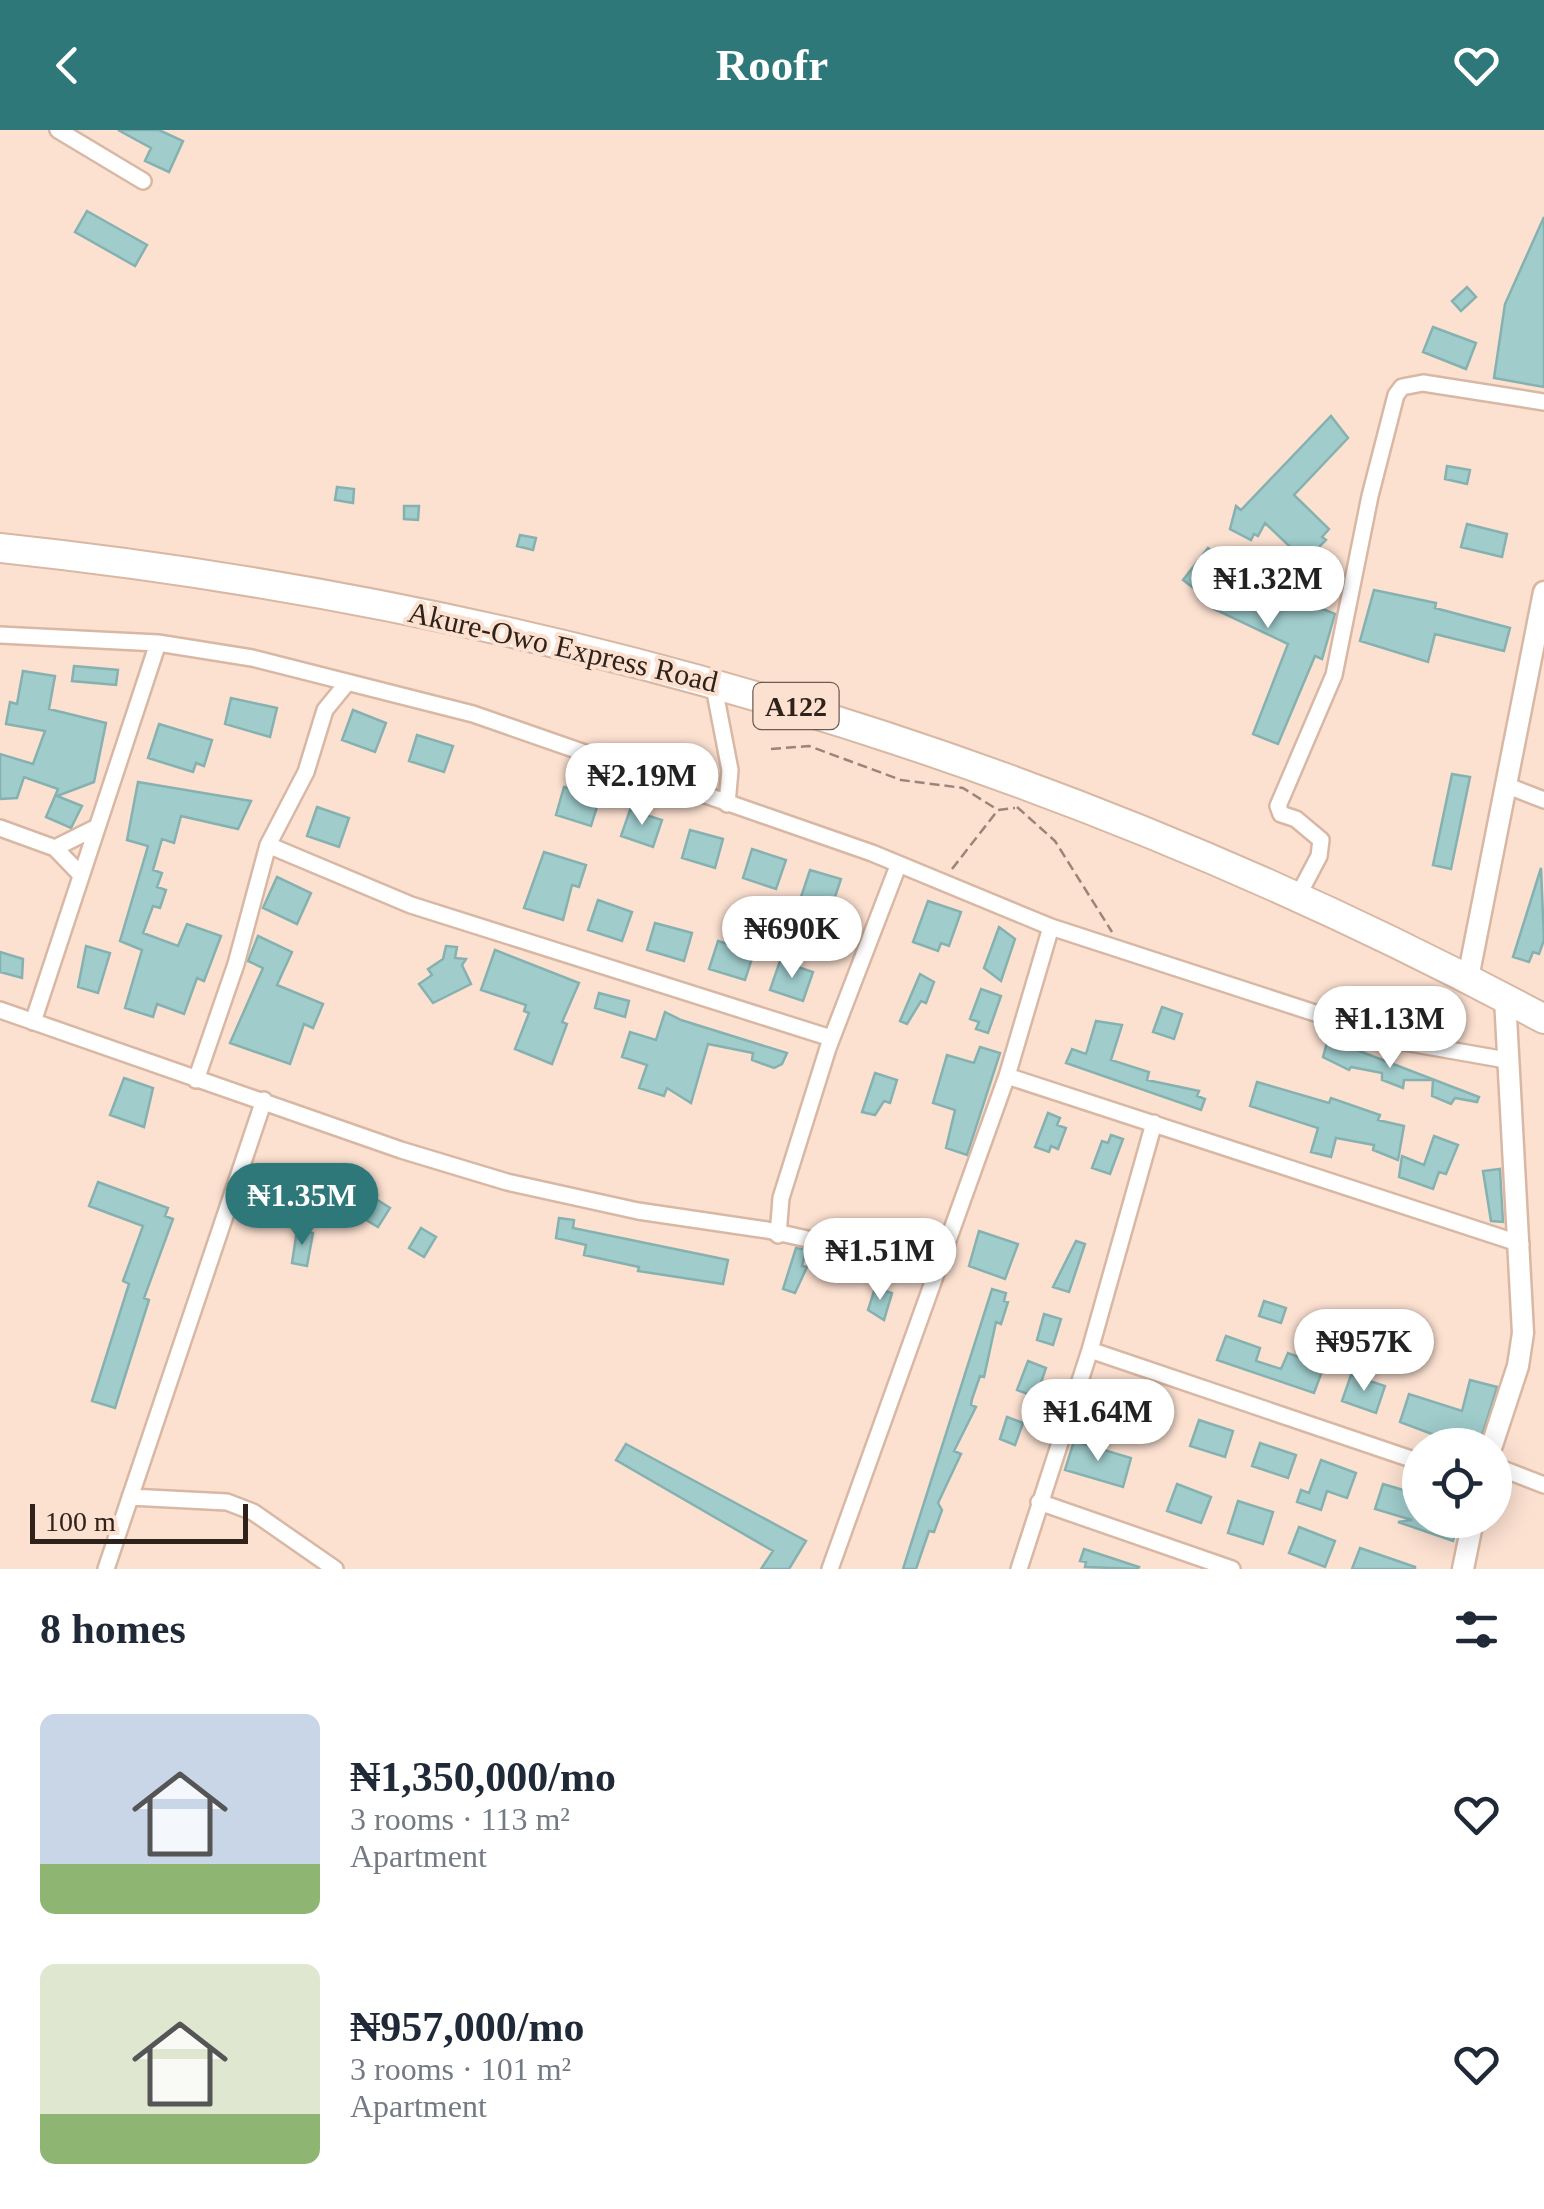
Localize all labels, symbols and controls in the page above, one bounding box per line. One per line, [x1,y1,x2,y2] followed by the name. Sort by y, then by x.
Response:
[40,38,95,93] icon: back
[1449,38,1504,93] icon: heart
[716,40,828,90] text: Roofr
[1187,546,1349,631] pin: ₦1.32M
[1213,560,1323,596] text: ₦1.32M
[405,595,721,698] street label: Akure-Owo Express Road
[754,683,838,729] road number: A122
[561,743,723,828] pin: ₦2.19M
[587,757,697,793] text: ₦2.19M
[722,896,862,981] pin: ₦690K
[744,910,840,946] text: ₦690K
[1309,986,1471,1071] pin: ₦1.13M
[1335,1000,1445,1036] text: ₦1.13M
[221,1163,383,1248] pin: ₦1.35M
[247,1177,357,1213] text: ₦1.35M
[799,1218,961,1303] pin: ₦1.51M
[825,1232,935,1268] text: ₦1.51M
[1294,1309,1434,1394] pin: ₦957K
[1316,1323,1412,1359] text: ₦957K
[1017,1379,1179,1464] pin: ₦1.64M
[1043,1393,1153,1429] text: ₦1.64M
[1402,1428,1512,1538] map controls
[1402,1428,1512,1538] button: locate
[30,1499,248,1544] scale bar
[45,1506,116,1537] text: 100 m
[1449,1602,1504,1657] icon: filters
[40,1606,186,1652] text: 8 homes
[120,1754,240,1874] icon: home
[350,1754,616,1800] text: ₦1,350,000/mo
[1449,1787,1504,1842] icon: heart
[350,1801,570,1837] text: 3 rooms · 113 m²
[350,1838,487,1874] text: Apartment
[120,2004,240,2124] icon: home
[350,2004,585,2050] text: ₦957,000/mo
[1449,2037,1504,2092] icon: heart
[350,2051,571,2087] text: 3 rooms · 101 m²
[350,2088,487,2124] text: Apartment

